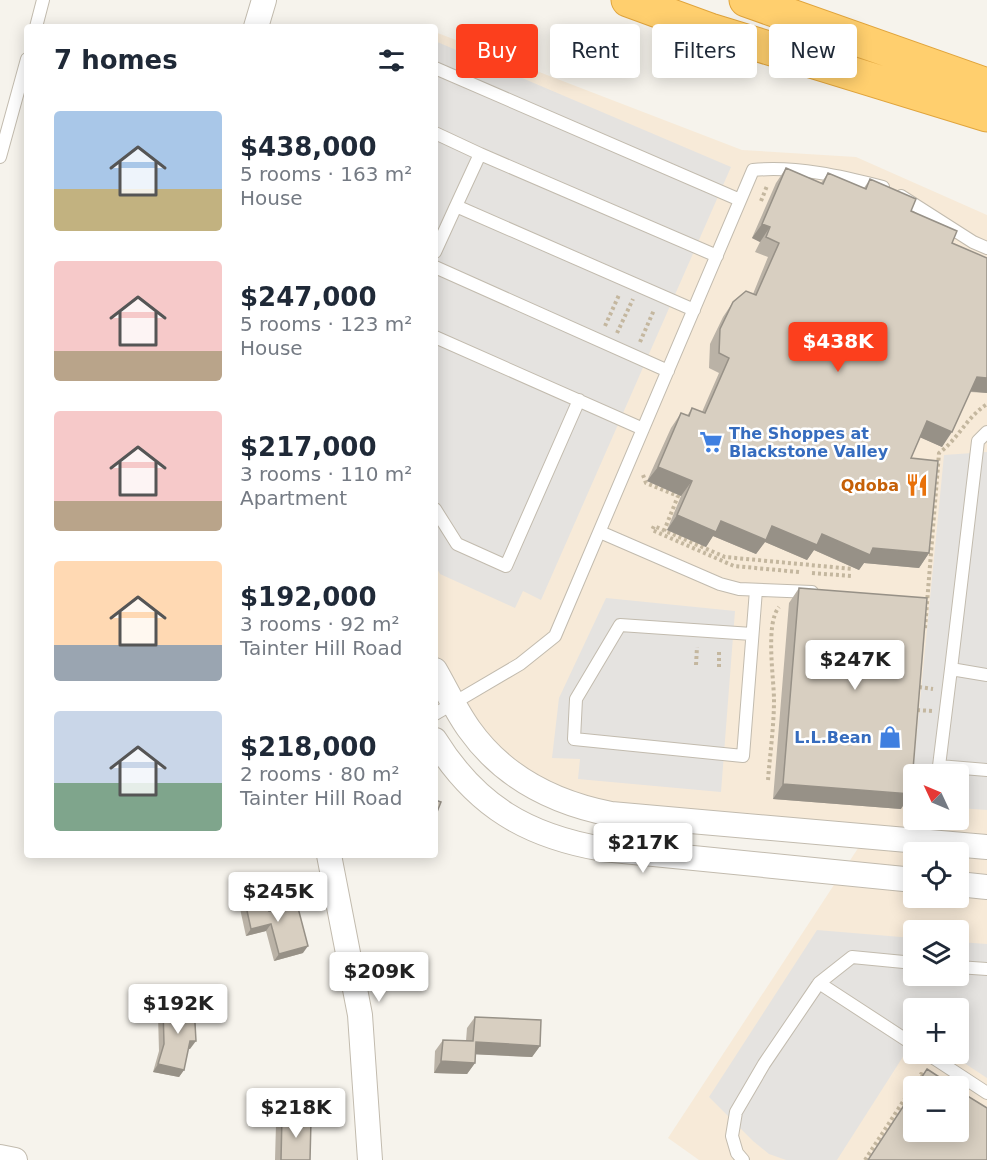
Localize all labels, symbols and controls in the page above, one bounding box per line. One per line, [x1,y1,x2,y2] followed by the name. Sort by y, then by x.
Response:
[456,24,538,78] chip: Buy
[550,24,640,78] chip: Rent
[652,24,757,78] chip: Filters
[769,24,857,78] chip: New
[375,44,408,77] icon: filters
[54,45,178,75] text: 7 homes
[240,132,377,162] text: $438,000
[102,135,174,207] icon: home
[240,162,412,186] text: 5 rooms · 163 m²
[240,186,303,210] text: House
[240,282,377,312] text: $247,000
[102,285,174,357] icon: home
[240,312,412,336] text: 5 rooms · 123 m²
[796,322,880,373] pin: $438K
[802,329,874,353] text: $438K
[240,336,303,360] text: House
[729,424,889,461] place label: The Shoppes at Blackstone Valley
[698,429,724,455] supermarket icon: The Shoppes at Blackstone Valley
[240,432,377,462] text: $217,000
[102,435,174,507] icon: home
[240,462,412,486] text: 3 rooms · 110 m²
[904,472,930,498] restaurant icon: Qdoba
[841,476,899,495] place label: Qdoba
[240,486,347,510] text: Apartment
[240,582,377,612] text: $192,000
[102,585,174,657] icon: home
[240,612,400,636] text: 3 rooms · 92 m²
[240,636,402,660] text: Tainter Hill Road
[813,640,897,691] pin: $247K
[819,647,891,671] text: $247K
[877,724,903,750] shop icon: L.L.Bean
[794,728,872,747] place label: L.L.Bean
[240,732,377,762] text: $218,000
[102,735,174,807] icon: home
[240,762,400,786] text: 2 rooms · 80 m²
[903,764,969,830] north arrow
[903,764,969,1142] map controls
[240,786,402,810] text: Tainter Hill Road
[601,823,685,874] pin: $217K
[607,830,679,854] text: $217K
[903,842,969,908] button: locate
[236,872,320,923] pin: $245K
[242,879,314,903] text: $245K
[903,920,969,986] button: layers
[337,952,421,1003] pin: $209K
[343,959,415,983] text: $209K
[136,984,220,1035] pin: $192K
[142,991,214,1015] text: $192K
[903,998,969,1064] button: +
[903,1076,969,1142] button: −
[254,1088,338,1139] pin: $218K
[260,1095,332,1119] text: $218K

